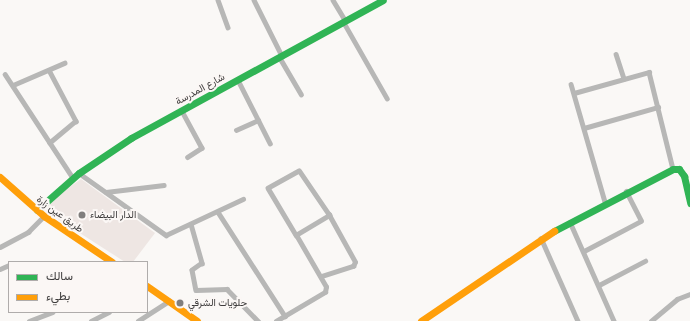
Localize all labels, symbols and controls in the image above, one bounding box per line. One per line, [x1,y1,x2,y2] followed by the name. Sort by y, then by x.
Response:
[173,71,227,107] street label: شارع المدرسة
[34,193,86,235] street label: طريق عين زارة
[90,209,136,221] place label: الدار البيضاء
[77,210,87,220] marker: الدار البيضاء
[8,261,148,313] legend
[46,269,73,283] text: سالك
[46,289,70,303] text: بطيء
[188,297,247,309] place label: حلويات الشرقي
[175,298,185,308] marker: حلويات الشرقي

